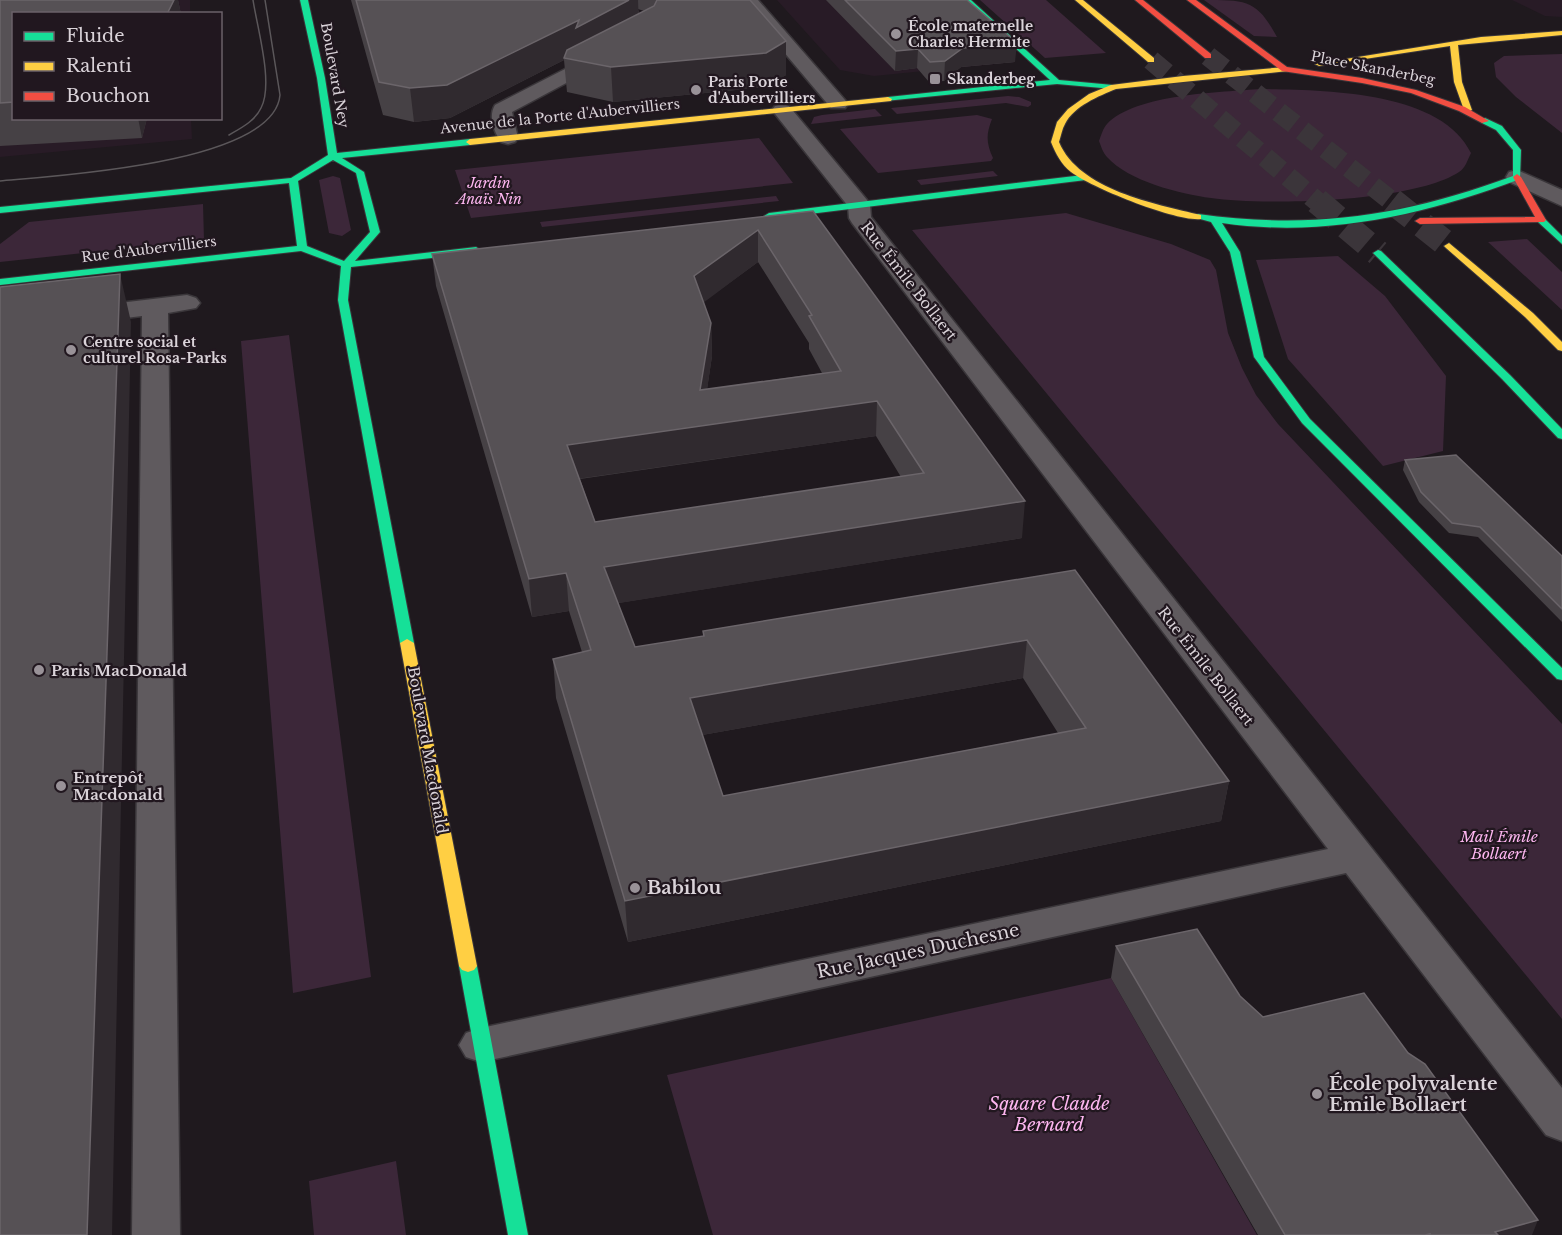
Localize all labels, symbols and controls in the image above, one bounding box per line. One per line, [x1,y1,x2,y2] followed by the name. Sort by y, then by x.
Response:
[12,12,222,120] legend
[908,17,1033,51] place label: École maternelle Charles Hermite
[317,21,353,129] street label: Boulevard Ney
[66,25,125,47] text: Fluide
[889,27,903,41] marker: École maternelle Charles Hermite
[1309,47,1437,89] street label: Place Skanderbeg
[66,55,132,77] text: Ralenti
[947,70,1035,88] place label: Skanderbeg
[928,72,942,86] marker: Skanderbeg
[708,73,816,107] place label: Paris Porte d'Aubervilliers
[689,83,703,97] marker: Paris Porte d'Aubervilliers
[66,85,150,107] text: Bouchon
[438,94,681,138] street label: Avenue de la Porte d'Aubervilliers
[454,174,522,208] park label: Jardin Anaïs Nin
[857,218,961,344] street label: Rue Émile Bollaert
[80,232,218,266] street label: Rue d'Aubervilliers
[83,333,227,367] place label: Centre social et culturel Rosa-Parks
[64,343,78,357] marker: Centre social et culturel Rosa-Parks
[1154,603,1258,729] street label: Rue Émile Bollaert
[51,661,188,680] place label: Paris MacDonald
[32,663,46,677] marker: Paris MacDonald
[404,665,452,835] street label: Boulevard Macdonald
[73,768,163,804] place label: Entrepôt Macdonald
[54,779,68,793] marker: Entrepôt Macdonald
[1459,827,1538,863] park label: Mail Émile Bollaert
[647,877,722,899] place label: Babilou
[628,881,642,895] marker: Babilou
[815,919,1021,983] street label: Rue Jacques Duchesne
[1329,1072,1497,1116] place label: École polyvalente Emile Bollaert
[1310,1087,1324,1101] marker: École polyvalente Emile Bollaert
[988,1093,1110,1136] park label: Square Claude Bernard

